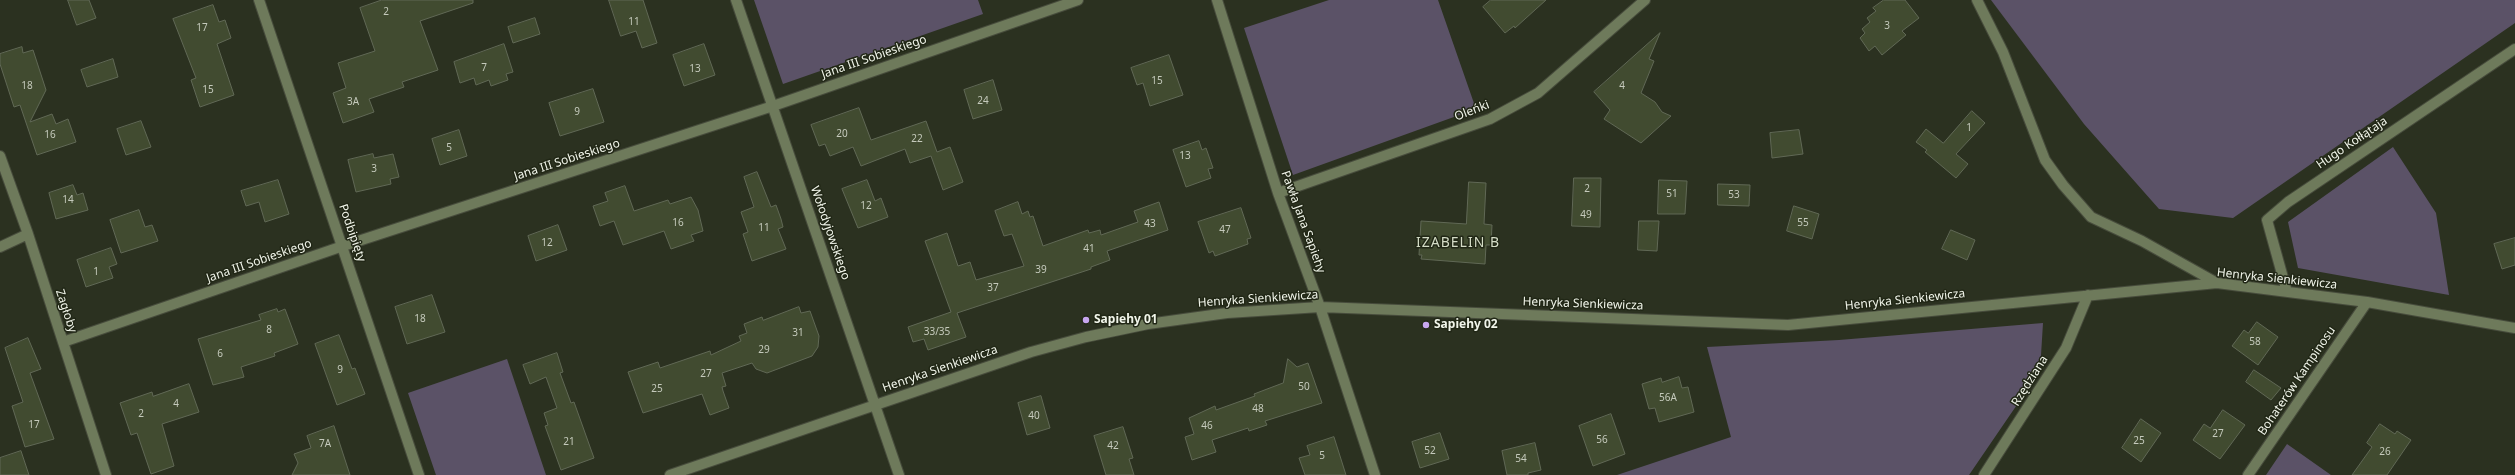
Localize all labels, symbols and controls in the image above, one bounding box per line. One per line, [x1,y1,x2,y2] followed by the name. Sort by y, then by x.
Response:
[383,6,389,18] house number: 2
[628,16,640,28] house number: 11
[1884,20,1890,32] house number: 3
[196,22,208,34] house number: 17
[819,32,929,82] street label: Jana III Sobieskiego
[481,62,487,74] house number: 7
[689,63,701,75] house number: 13
[1151,75,1163,87] house number: 15
[21,80,33,92] house number: 18
[1619,80,1625,92] house number: 4
[202,84,214,96] house number: 15
[977,95,989,107] house number: 24
[347,96,359,108] house number: 3A
[1453,98,1491,124] street label: Oleńki
[574,106,580,118] house number: 9
[2314,114,2390,172] street label: Hugo Kołłątaja
[1966,122,1972,134] house number: 1
[836,128,848,140] house number: 20
[44,129,56,141] house number: 16
[911,133,923,145] house number: 22
[512,136,622,184] street label: Jana III Sobieskiego
[446,142,452,154] house number: 5
[1179,150,1191,162] house number: 13
[371,163,377,175] house number: 3
[1278,169,1328,275] street label: Pawła Jana Sapiehy
[1584,183,1590,195] house number: 2
[807,184,853,282] street label: Wołodyjowskiego
[1666,188,1678,200] house number: 51
[1728,189,1740,201] house number: 53
[62,194,74,206] house number: 14
[860,200,872,212] house number: 12
[335,202,369,264] street label: Podbipięty
[1580,209,1592,221] house number: 49
[672,217,684,229] house number: 16
[1797,217,1809,229] house number: 55
[1144,218,1156,230] house number: 43
[758,222,770,234] house number: 11
[1219,224,1231,236] house number: 47
[1416,235,1500,251] district label: IZABELIN B
[204,236,314,286] street label: Jana III Sobieskiego
[541,237,553,249] house number: 12
[1083,243,1095,255] house number: 41
[1035,264,1047,276] house number: 39
[93,266,99,278] house number: 1
[2216,266,2338,292] street label: Henryka Sienkiewicza
[987,282,999,294] house number: 37
[1844,287,1966,313] street label: Henryka Sienkiewicza
[52,288,80,334] street label: Zagłoby
[1197,288,1319,310] street label: Henryka Sienkiewicza
[1522,295,1644,313] street label: Henryka Sienkiewicza
[414,313,426,325] house number: 18
[1094,313,1158,327] place label: Sapiehy 01
[1081,315,1091,325] marker: Sapiehy 01
[1434,318,1498,332] place label: Sapiehy 02
[1421,320,1431,330] marker: Sapiehy 02
[266,324,272,336] house number: 8
[2255,324,2339,438] street label: Bohaterów Kampinosu
[924,326,950,338] house number: 33/35
[792,327,804,339] house number: 31
[2249,336,2261,348] house number: 58
[880,342,1000,396] street label: Henryka Sienkiewicza
[758,344,770,356] house number: 29
[217,348,223,360] house number: 6
[2009,353,2051,409] street label: Rzędziana
[337,364,343,376] house number: 9
[700,368,712,380] house number: 27
[1298,381,1310,393] house number: 50
[651,383,663,395] house number: 25
[1659,392,1677,404] house number: 56A
[173,398,179,410] house number: 4
[1252,403,1264,415] house number: 48
[138,408,144,420] house number: 2
[1028,410,1040,422] house number: 40
[28,419,40,431] house number: 17
[1201,420,1213,432] house number: 46
[2212,428,2224,440] house number: 27
[1596,434,1608,446] house number: 56
[2133,435,2145,447] house number: 25
[563,436,575,448] house number: 21
[319,438,331,450] house number: 7A
[1107,440,1119,452] house number: 42
[1424,445,1436,457] house number: 52
[2379,446,2391,458] house number: 26
[1319,450,1325,462] house number: 5
[1515,453,1527,465] house number: 54

